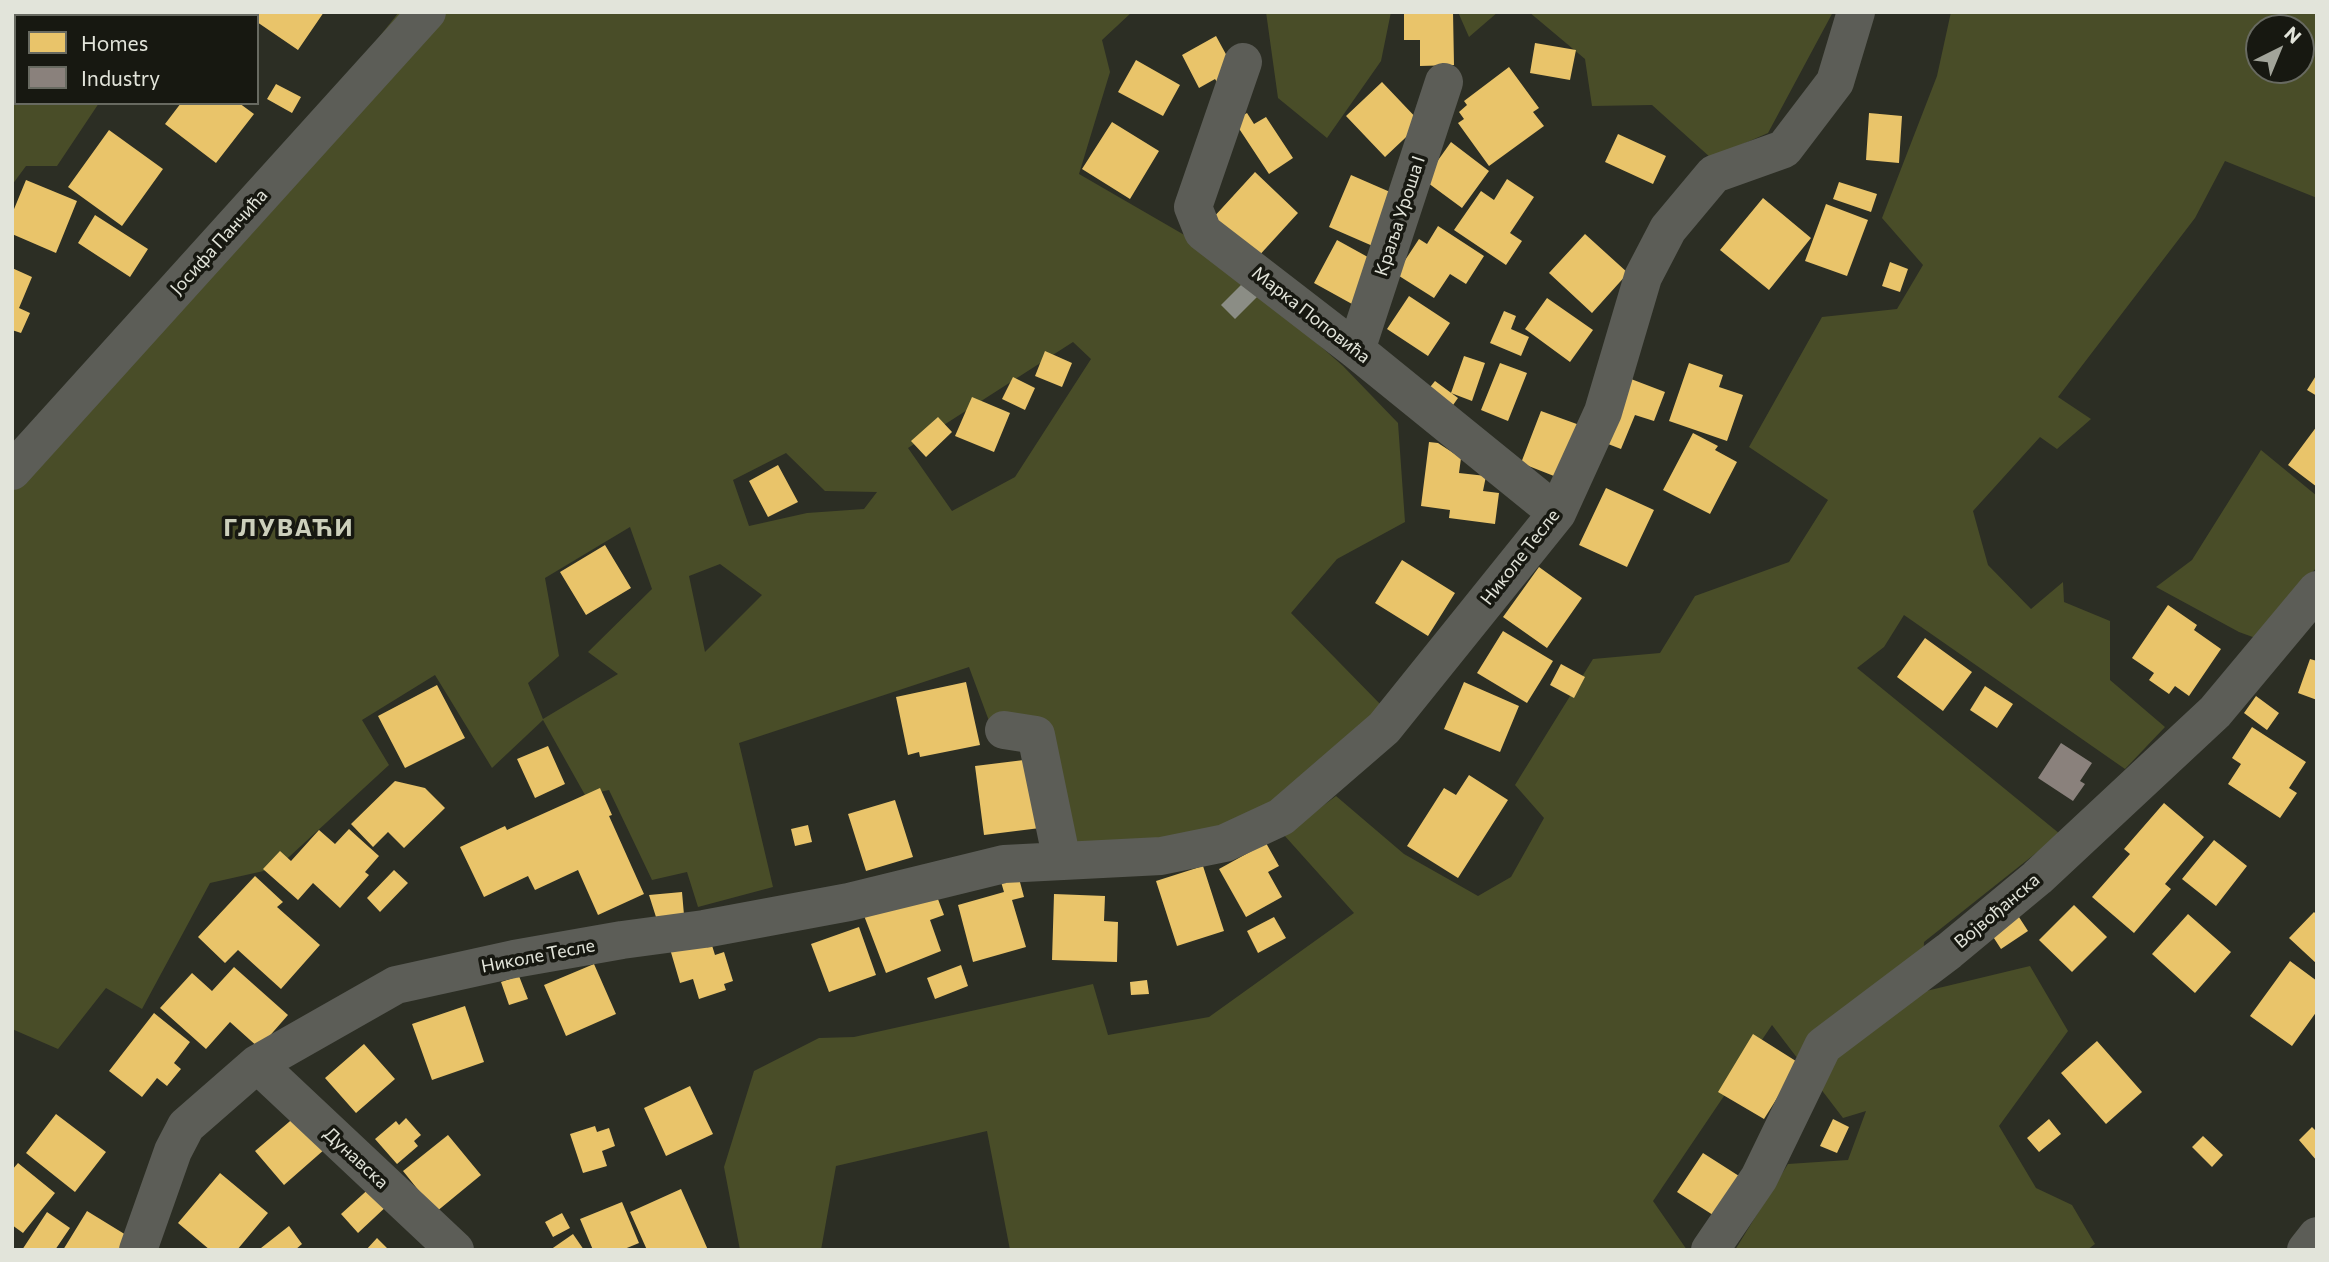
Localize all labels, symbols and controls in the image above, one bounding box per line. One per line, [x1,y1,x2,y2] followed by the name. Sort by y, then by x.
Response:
[14,14,259,105] legend
[2245,14,2315,84] north arrow
[2280,21,2306,48] text: N
[81,30,148,55] text: Homes
[81,65,160,90] text: Industry
[1370,153,1430,279] street label: Краља Уроша I
[166,185,272,299] street label: Јосифа Панчића
[1248,262,1374,368] street label: Марка Поповића
[1476,505,1564,609] street label: Николе Тесле
[224,514,354,542] district label: ГЛУВАЋИ
[1950,869,2044,953] street label: Војвођанска
[479,934,597,978] street label: Николе Тесле
[319,1123,393,1193] street label: Дунавска

